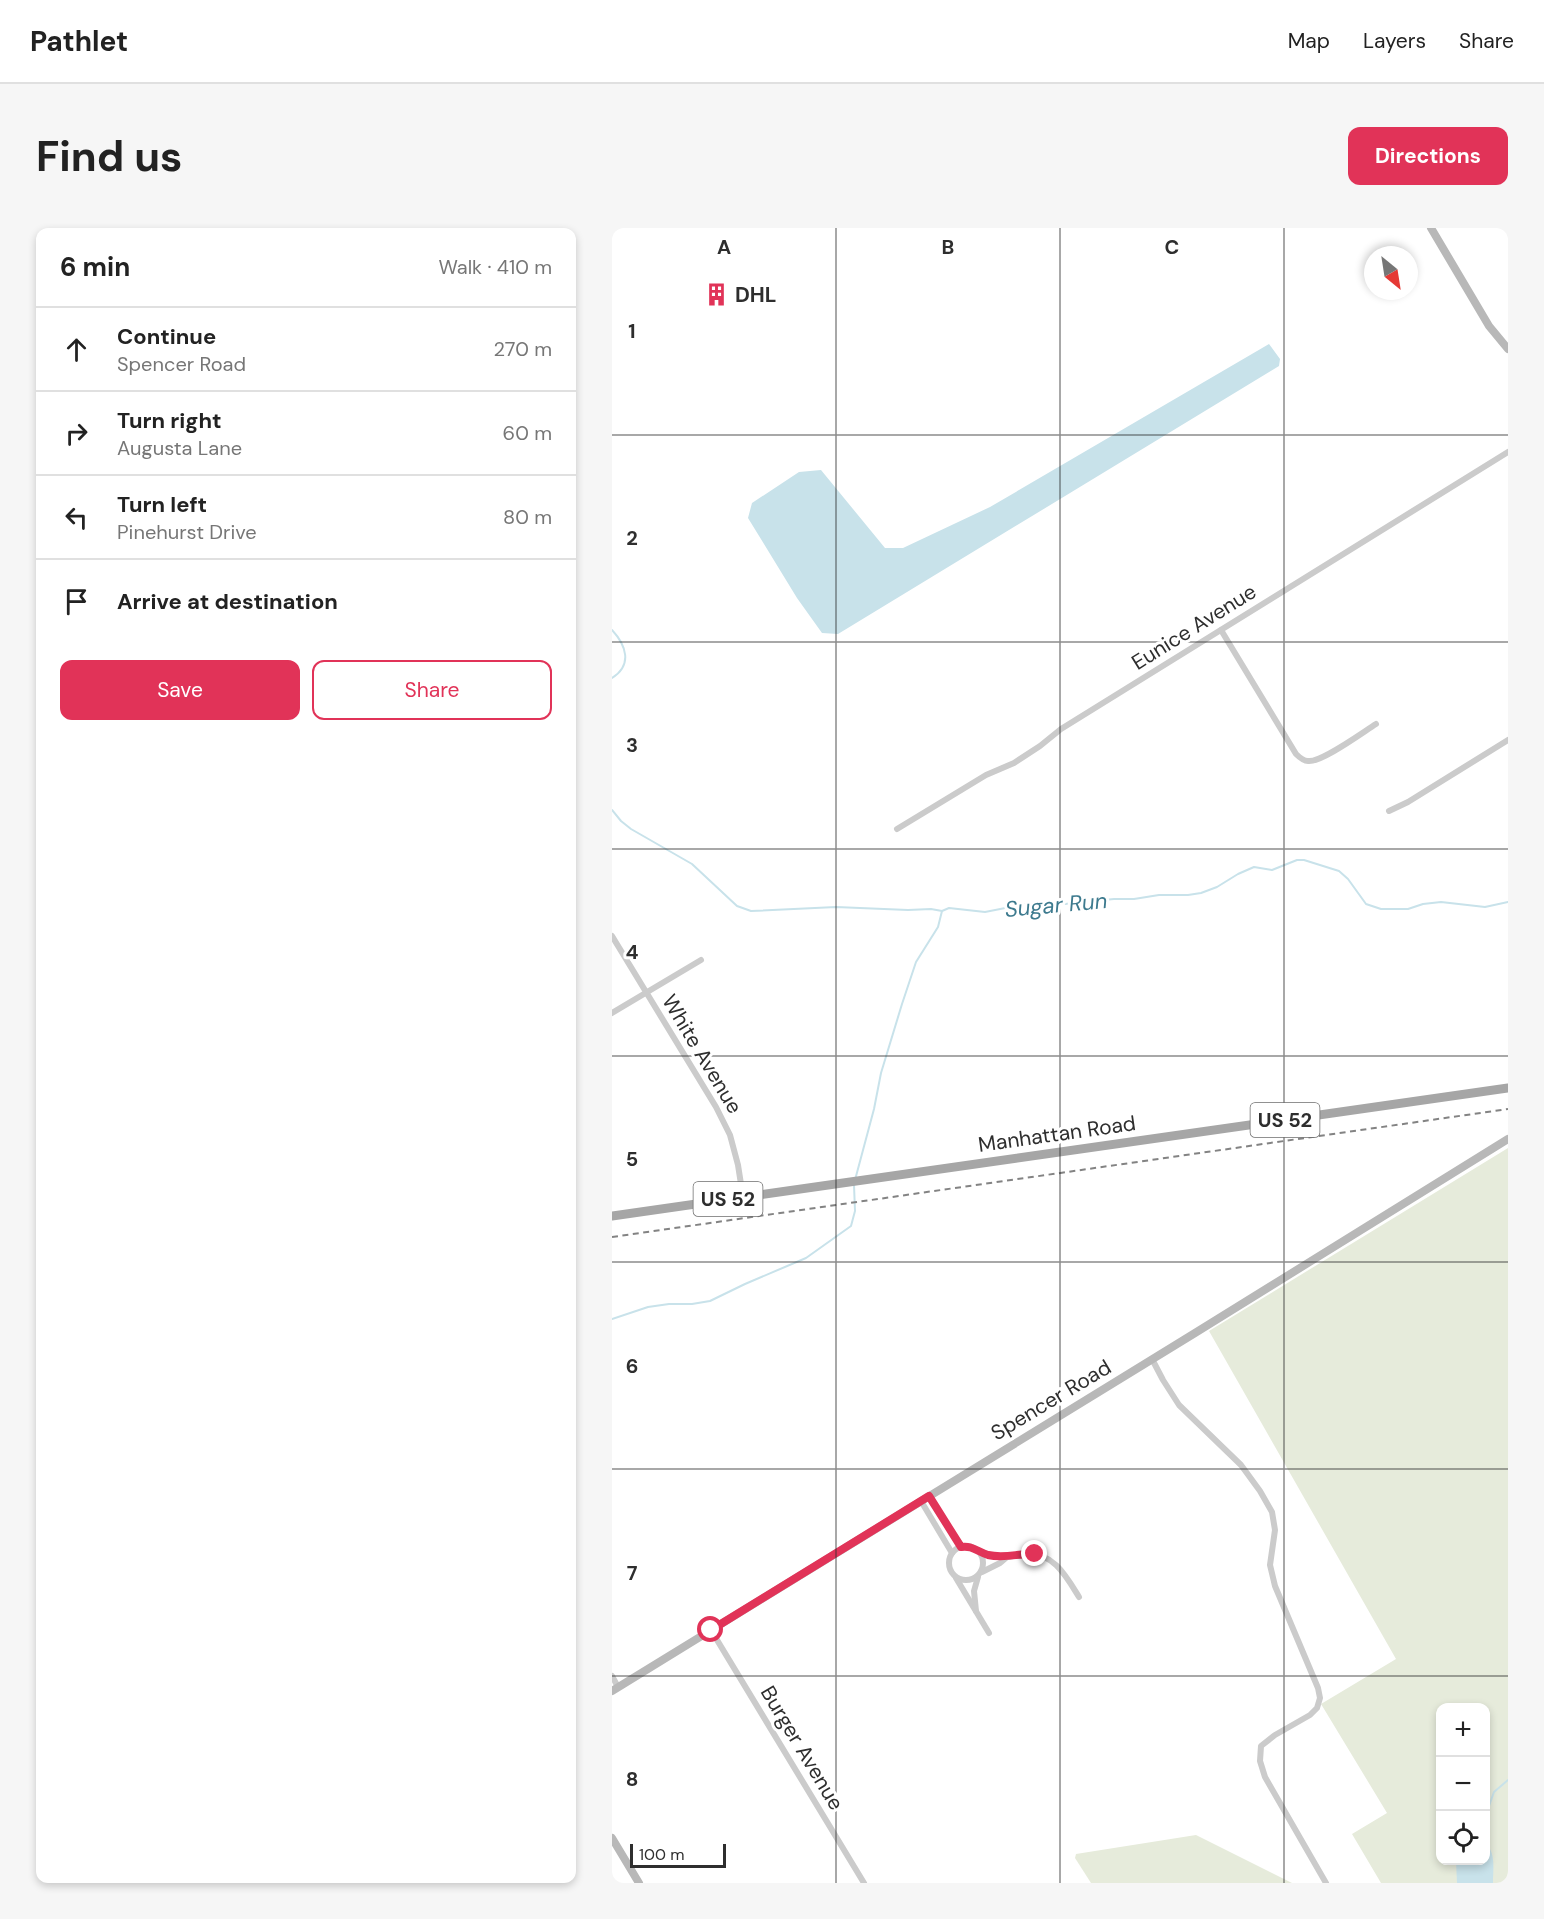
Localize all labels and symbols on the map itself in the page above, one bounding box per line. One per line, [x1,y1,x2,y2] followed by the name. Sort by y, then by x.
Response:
[717,234,731,260] text: A
[942,234,954,260] text: B
[1165,234,1179,260] text: C
[1364,246,1418,300] north arrow
[735,281,777,309] place label: DHL
[704,282,730,308] building icon: DHL
[628,318,636,344] text: 1
[626,525,638,551] text: 2
[1126,578,1262,676] street label: Eunice Avenue
[626,732,638,758] text: 3
[1004,886,1108,924] water label: Sugar Run
[626,939,639,965] text: 4
[655,989,749,1119] street label: White Avenue
[1250,1103,1320,1137] road number: US 52
[976,1109,1138,1159] street label: Manhattan Road
[626,1146,638,1172] text: 5
[694,1182,762,1216] road number: US 52
[626,1353,638,1379] text: 6
[986,1353,1116,1447] street label: Spencer Road
[1021,1540,1047,1566] route end
[627,1560,638,1586] text: 7
[697,1616,723,1642] route start
[754,1681,850,1815] street label: Burger Avenue
[626,1766,638,1792] text: 8
[630,1841,726,1868] scale bar

